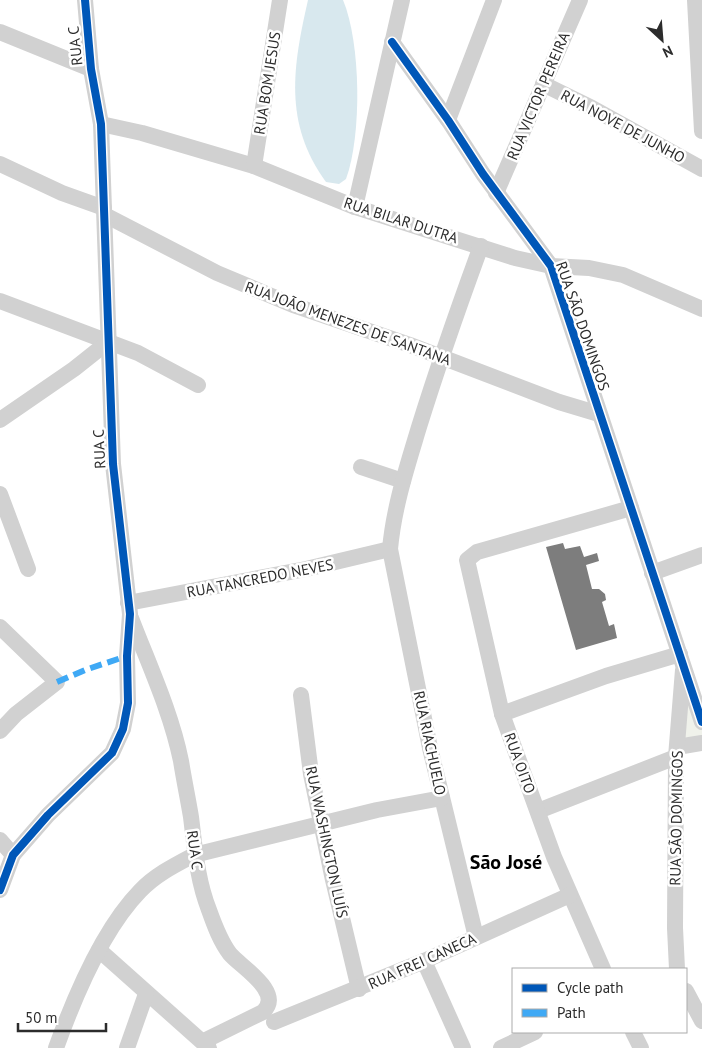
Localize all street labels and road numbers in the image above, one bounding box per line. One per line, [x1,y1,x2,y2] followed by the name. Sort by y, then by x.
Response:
[63,25,87,67] street label: RUA C
[502,29,574,163] street label: RUA VICTOR PEREIRA
[249,30,285,136] street label: RUA BOM JESUS
[558,85,688,167] street label: RUA NOVE DE JUNHO
[342,193,461,247] street label: RUA BILAR DUTRA
[552,259,614,393] street label: RUA SÃO DOMINGOS
[242,277,454,369] street label: RUA JOÃO MENEZES DE SANTANA
[88,429,110,469] street label: RUA C
[185,554,335,602] street label: RUA TANCREDO NEVES
[410,689,450,797] street label: RUA RIACHUELO
[500,730,540,796] street label: RUA OITO
[665,750,687,886] street label: RUA SÃO DOMINGOS
[302,764,352,920] street label: RUA WASHINGTON LUÍS
[183,829,207,871] street label: RUA C
[365,929,479,993] street label: RUA FREI CANECA

